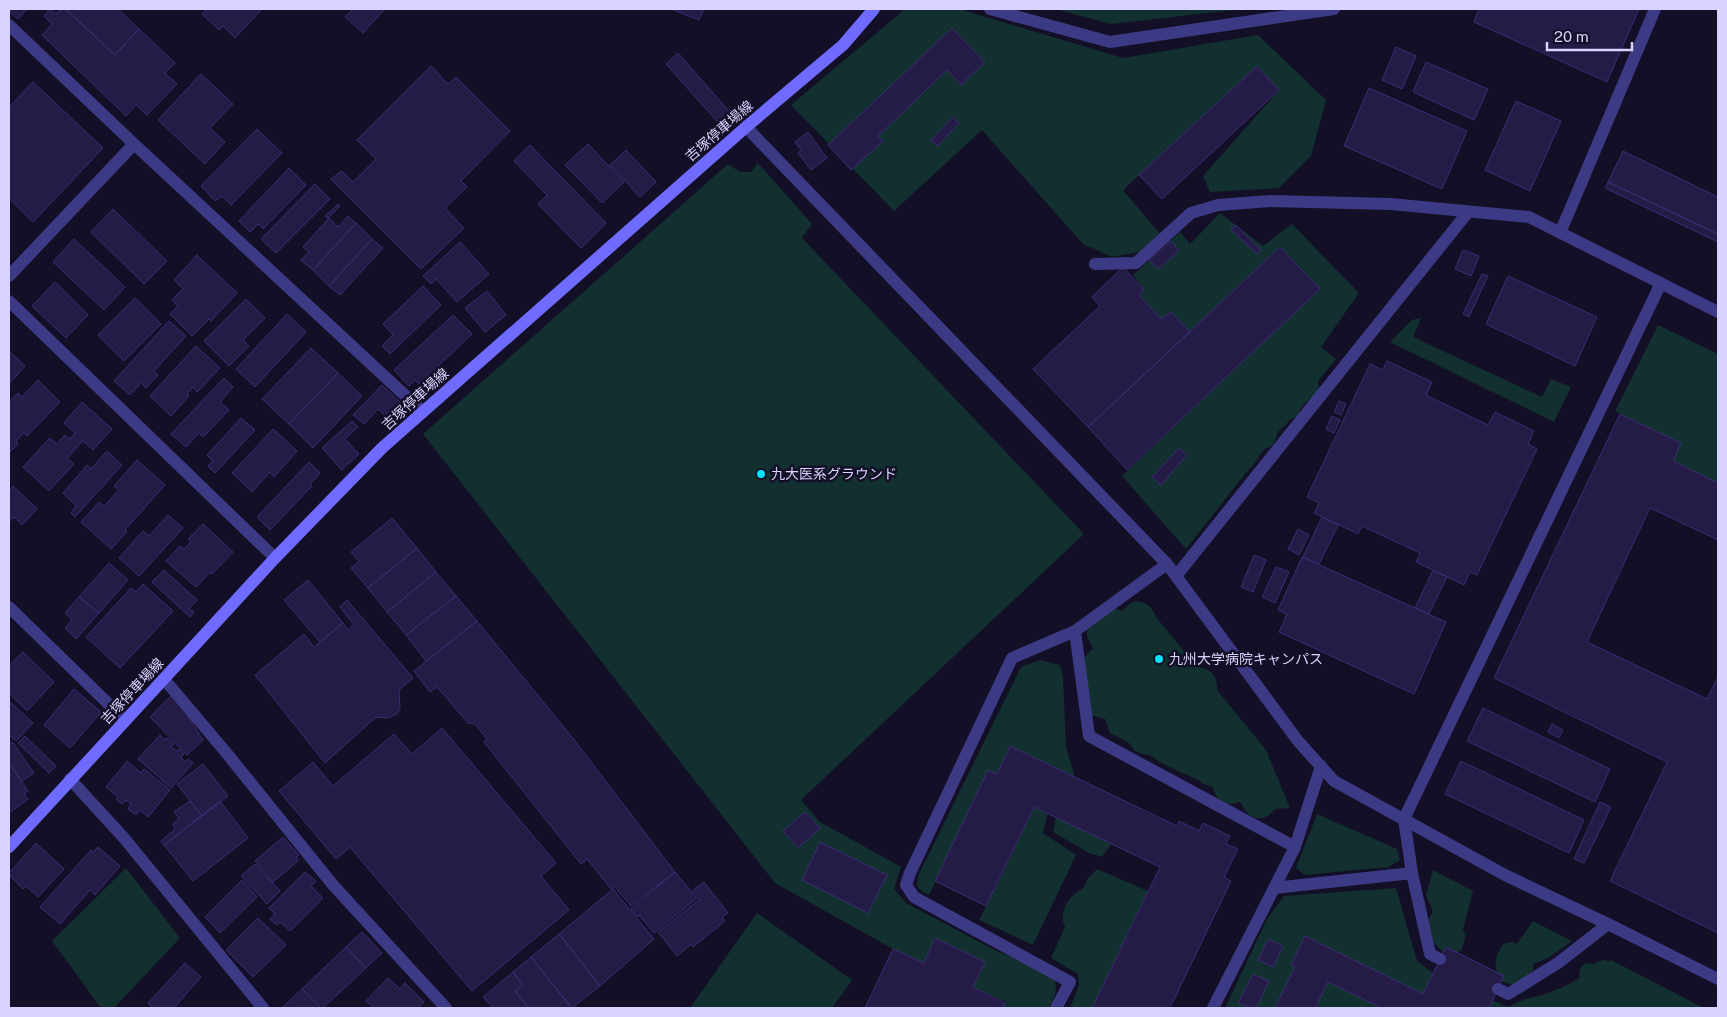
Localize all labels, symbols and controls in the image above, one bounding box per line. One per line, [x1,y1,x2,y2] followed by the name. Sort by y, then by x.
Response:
[1547,20,1632,52] scale bar
[1554,28,1589,45] text: 20 m
[682,97,756,165] street label: 吉塚停車場線
[378,365,452,433] street label: 吉塚停車場線
[771,466,897,482] place label: 九大医系グラウンド
[755,468,767,480] marker: 九大医系グラウンド
[1169,651,1323,667] place label: 九州大学病院キャンパス
[1153,653,1165,665] marker: 九州大学病院キャンパス
[98,655,166,727] street label: 吉塚停車場線

